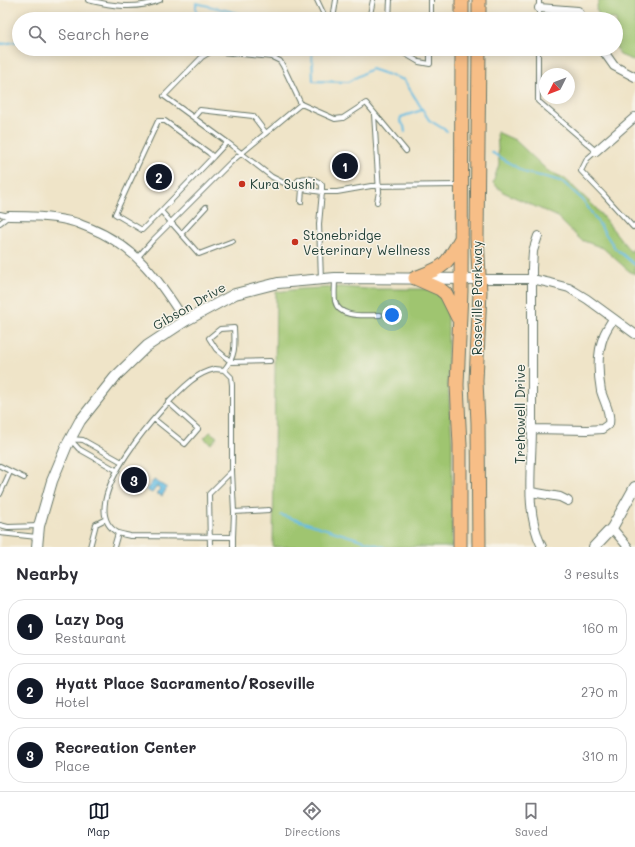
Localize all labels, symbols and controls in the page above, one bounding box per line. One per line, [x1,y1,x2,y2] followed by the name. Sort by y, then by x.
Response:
[12,12,623,56] search box
[26,23,48,45] icon: search
[58,24,149,44] text: Search here
[539,68,575,104] north arrow
[332,151,358,181] pin: 1
[146,162,172,192] pin: 2
[250,175,316,192] place label: Kura Sushi
[237,179,247,189] marker: Kura Sushi
[303,226,430,258] place label: Stonebridge Veterinary Wellness
[290,237,300,247] marker: Stonebridge Veterinary Wellness
[468,241,485,355] street label: Roseville Parkway
[149,278,228,333] street label: Gibson Drive
[382,305,402,325] your location
[511,364,528,464] street label: Trehowell Drive
[121,465,147,495] pin: 3
[16,562,78,584] text: Nearby
[564,565,619,582] text: 3 results
[55,609,124,629] text: Lazy Dog
[27,619,33,636] text: 1
[582,619,618,636] text: 160 m
[55,629,126,646] text: Restaurant
[55,673,315,693] text: Hyatt Place Sacramento/Roseville
[26,683,34,700] text: 2
[581,683,618,700] text: 270 m
[55,693,89,710] text: Hotel
[55,737,196,757] text: Recreation Center
[26,747,34,764] text: 3
[582,747,618,764] text: 310 m
[55,757,90,774] text: Place
[87,800,110,839] tab: Map
[284,800,340,839] tab: Directions
[515,800,548,839] tab: Saved

